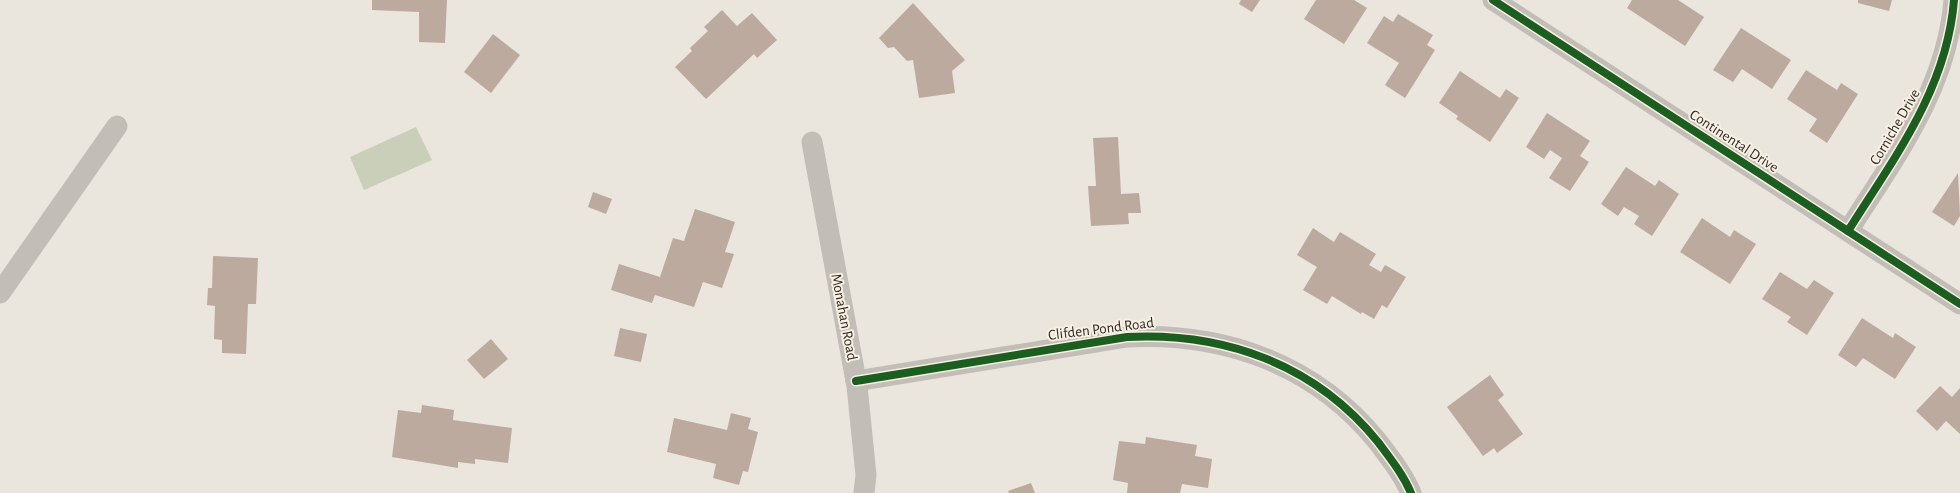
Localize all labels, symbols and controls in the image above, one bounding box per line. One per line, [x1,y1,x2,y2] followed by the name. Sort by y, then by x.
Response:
[1867,86,1923,168] street label: Corniche Drive
[1687,107,1781,175] street label: Continental Drive
[828,272,860,362] street label: Monahan Road
[1047,315,1155,343] street label: Clifden Pond Road

